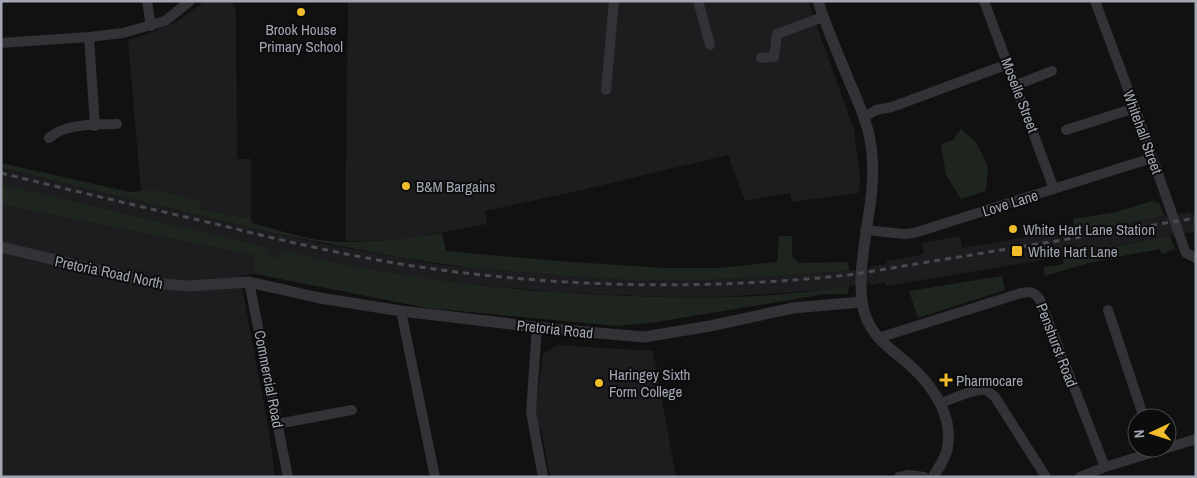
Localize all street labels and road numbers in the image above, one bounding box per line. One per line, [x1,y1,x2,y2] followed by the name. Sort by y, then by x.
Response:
[996,55,1044,136] street label: Moselle Street
[1118,87,1168,177] street label: Whitehall Street
[979,185,1041,221] street label: Love Lane
[53,250,165,294] street label: Pretoria Road North
[1031,300,1083,390] street label: Penshurst Road
[516,315,594,343] street label: Pretoria Road
[249,328,289,430] street label: Commercial Road

